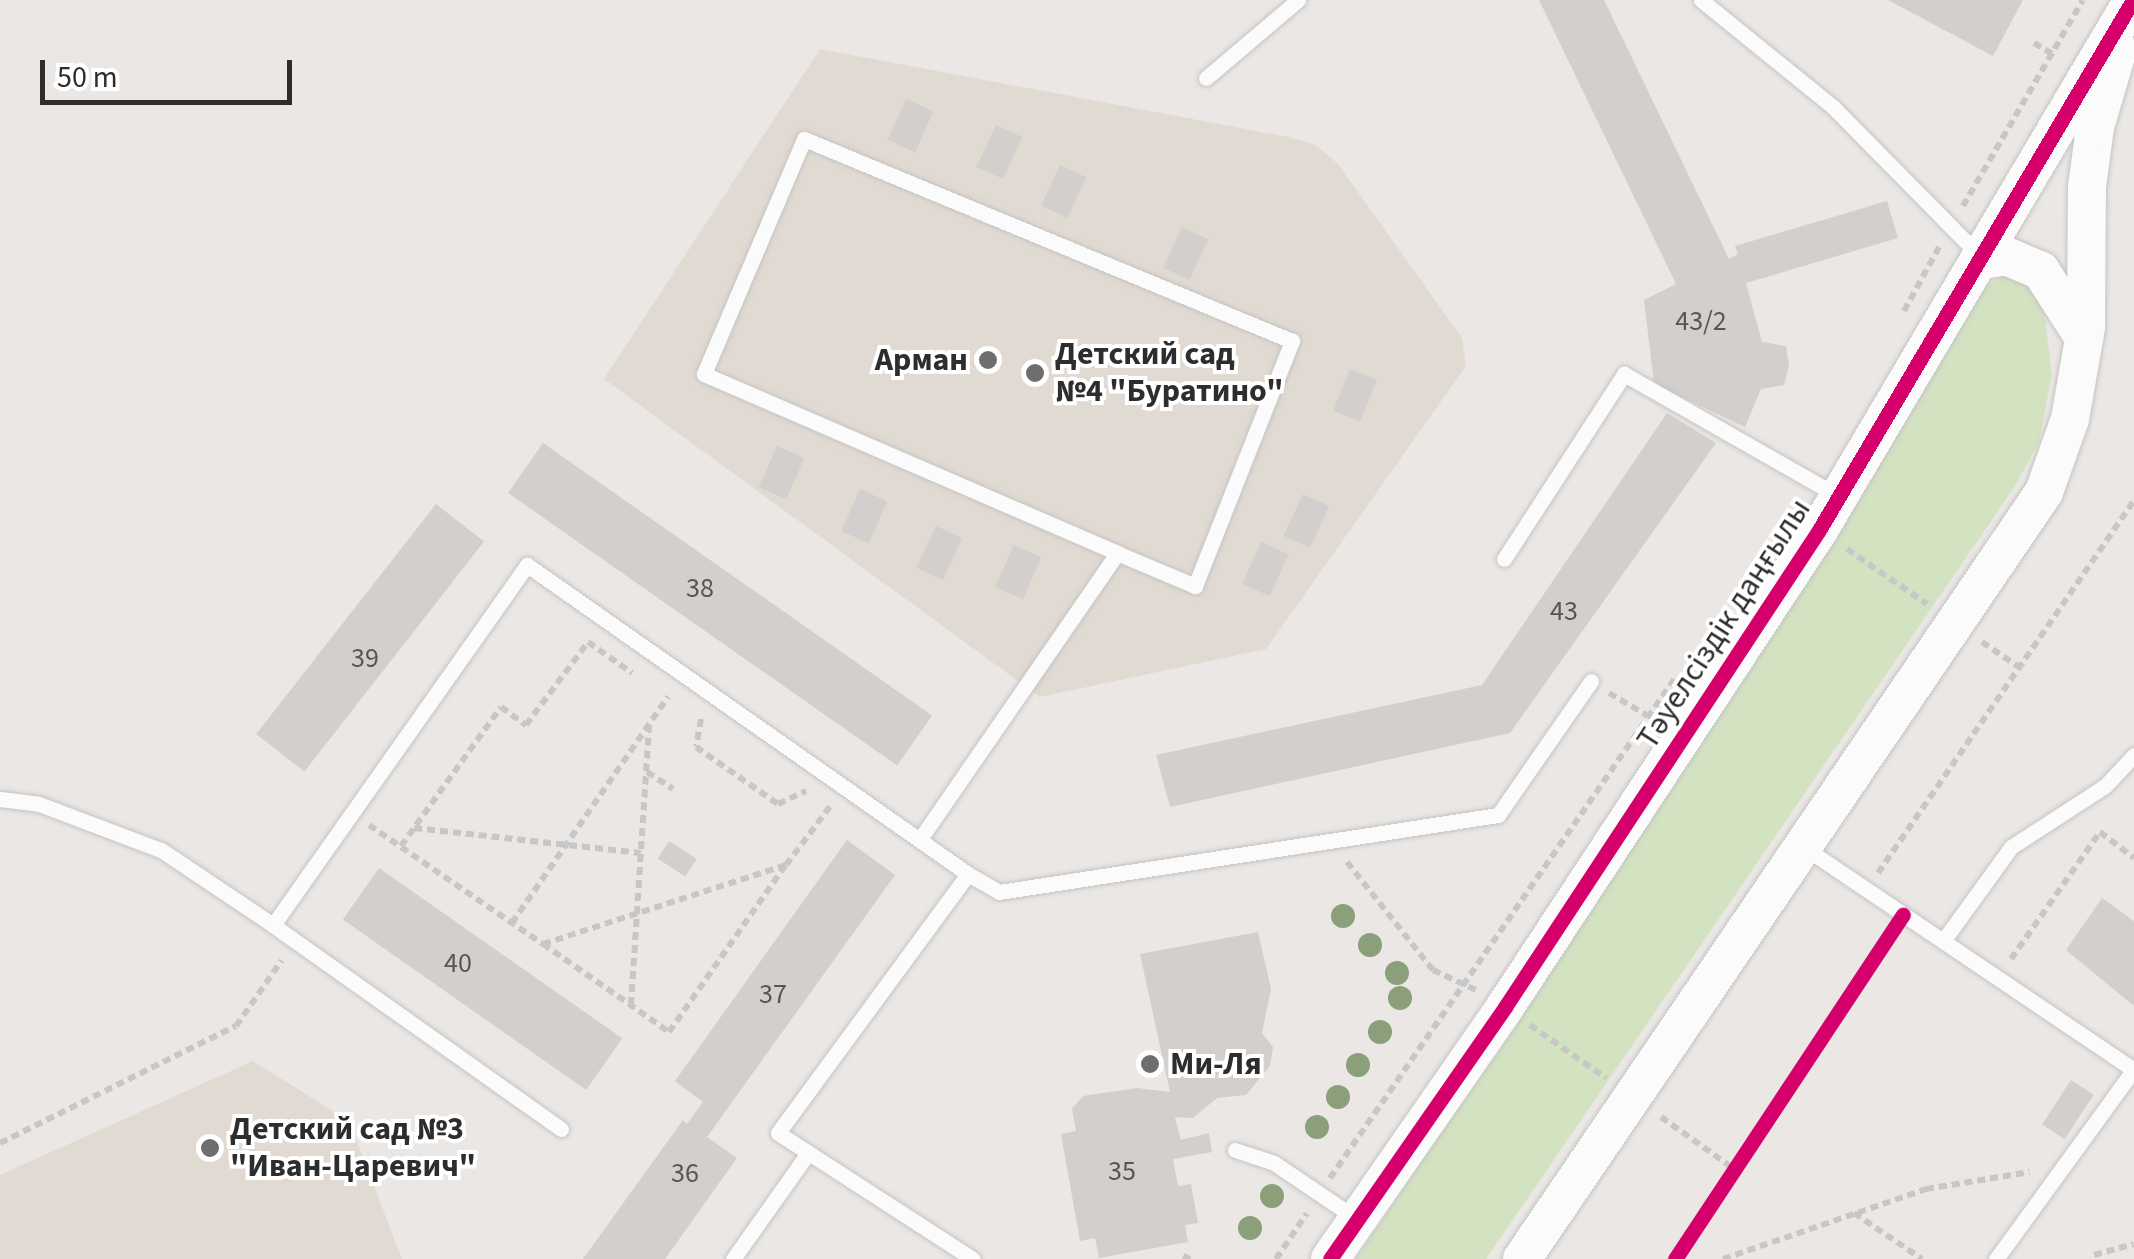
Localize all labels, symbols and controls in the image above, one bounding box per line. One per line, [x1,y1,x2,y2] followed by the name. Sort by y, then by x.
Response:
[45,40,298,102] scale bar
[57,56,118,99] text: 50 m
[1675,304,1727,338] house number: 43/2
[1055,336,1283,411] place label: Детский сад №4 "Буратино"
[875,341,968,379] place label: Арман
[977,349,999,371] marker: Арман
[1024,362,1046,384] marker: Детский сад №4 "Буратино"
[1629,492,1819,756] street label: Тәуелсіздік даңғылы
[686,571,714,605] house number: 38
[1550,594,1578,628] house number: 43
[351,641,379,675] house number: 39
[444,946,472,980] house number: 40
[759,977,787,1011] house number: 37
[1170,1045,1262,1083] place label: Ми-Ля
[1139,1053,1161,1075] marker: Ми-Ля
[230,1111,476,1186] place label: Детский сад №3 "Иван-Царевич"
[199,1137,221,1159] marker: Детский сад №3 "Иван-Царевич"
[1108,1154,1136,1188] house number: 35
[671,1156,699,1190] house number: 36

